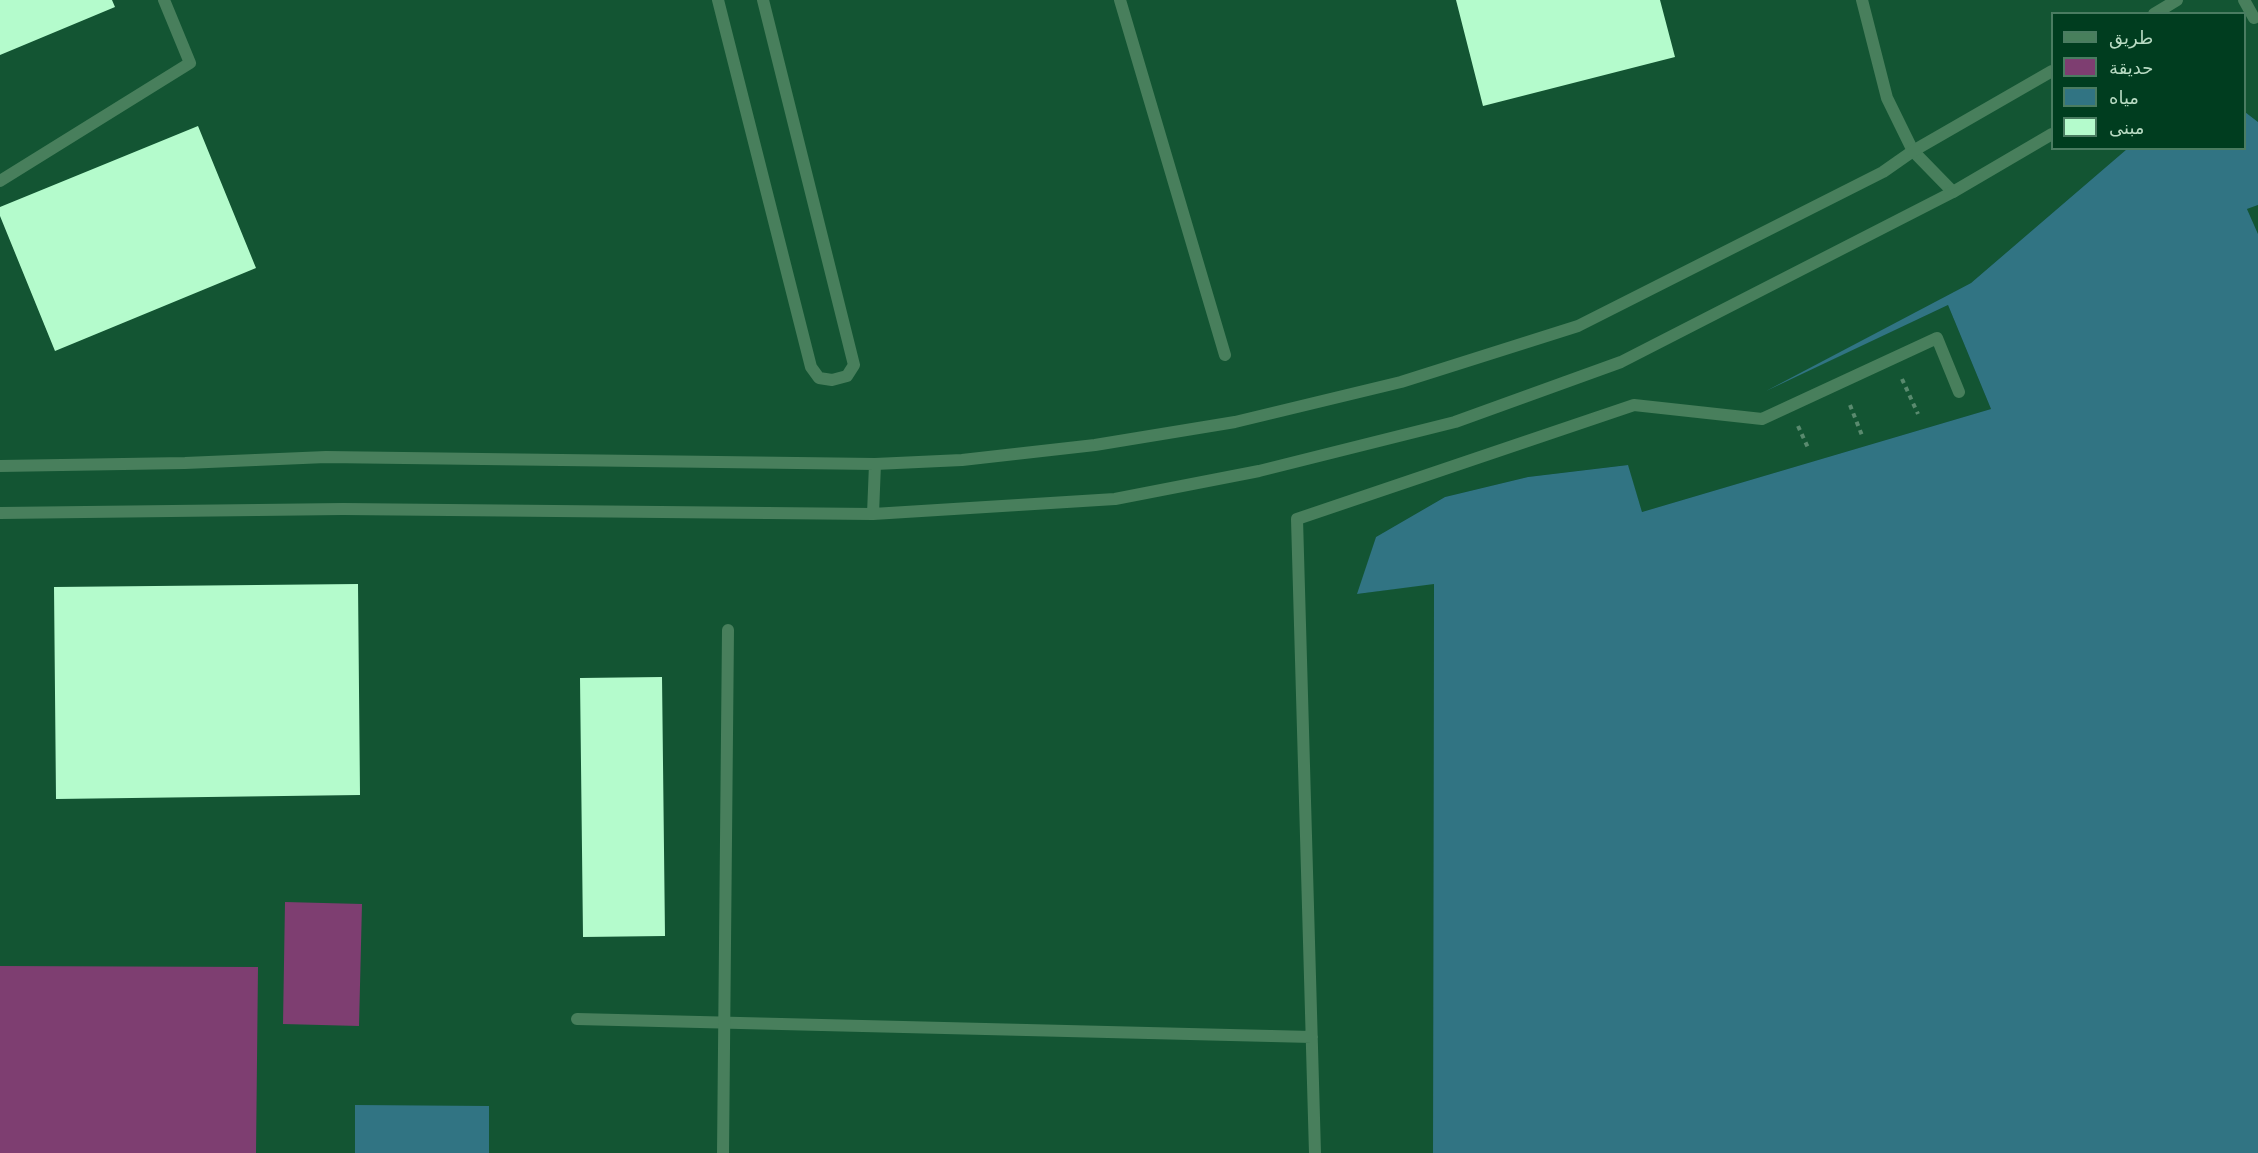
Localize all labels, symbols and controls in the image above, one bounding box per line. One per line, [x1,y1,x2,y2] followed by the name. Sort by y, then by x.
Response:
[2051,12,2246,150] legend
[2109,27,2153,48] text: طريق
[2109,57,2153,78] text: حديقة
[2109,87,2139,108] text: مياه
[2109,117,2145,138] text: مبنى

